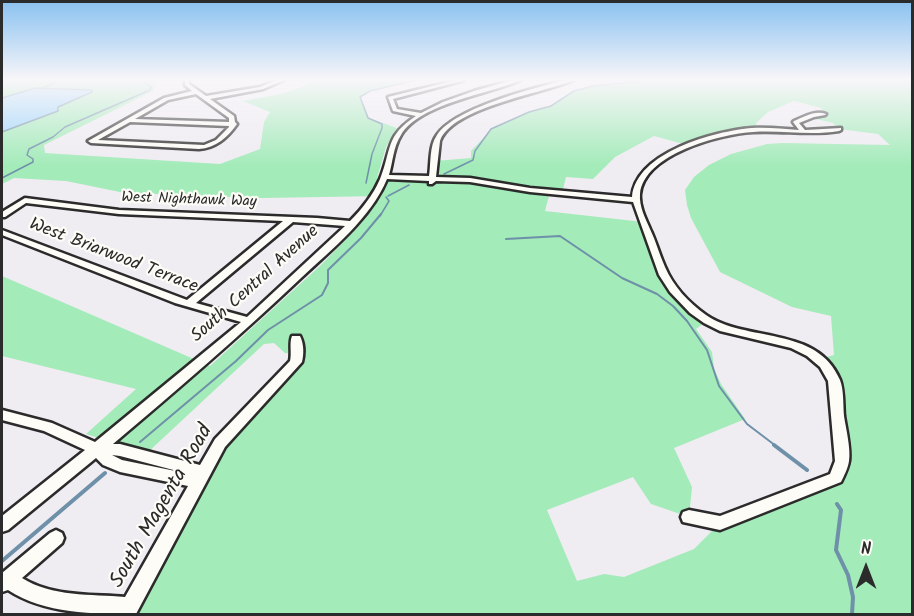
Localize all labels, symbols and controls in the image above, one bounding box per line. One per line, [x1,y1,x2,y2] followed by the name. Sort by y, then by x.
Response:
[121,190,257,212] street label: West Nighthawk Way
[26,215,200,299] street label: West Briarwood Terrace
[188,222,324,348] street label: South Central Avenue
[106,421,220,593] street label: South Magenta Road
[861,537,871,562] text: N
[836,538,896,598] north arrow

